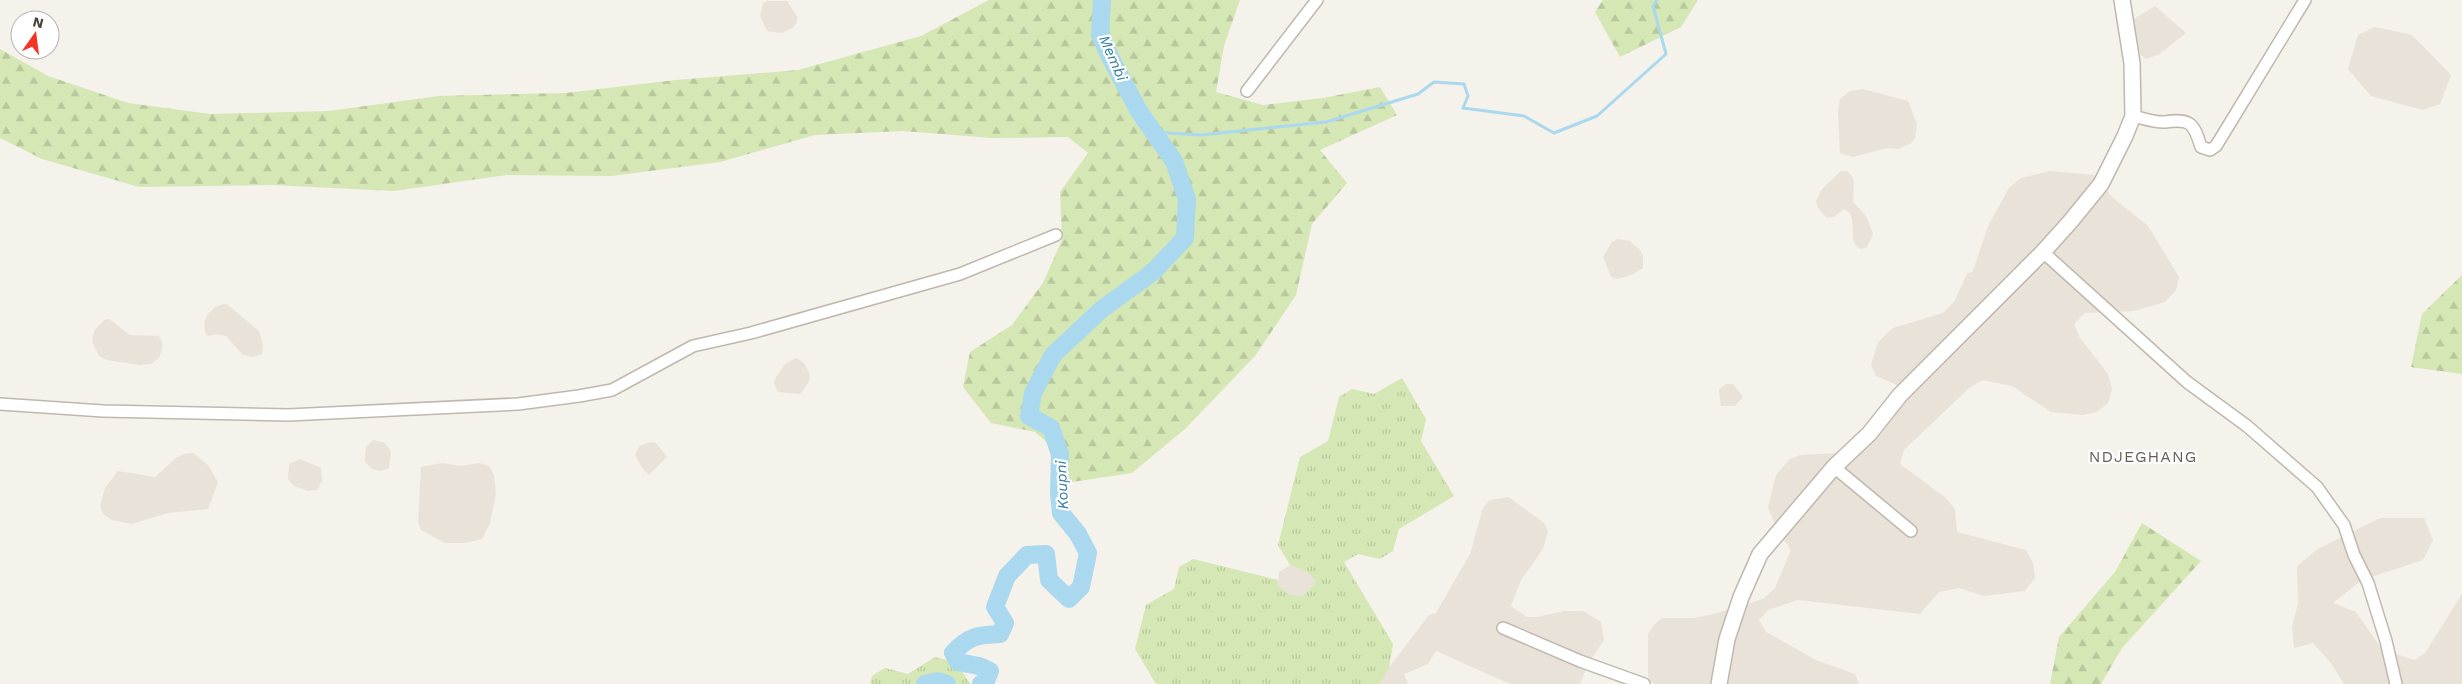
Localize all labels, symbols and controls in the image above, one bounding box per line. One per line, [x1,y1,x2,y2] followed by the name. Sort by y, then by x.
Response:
[10,10,60,60] north arrow
[31,13,45,31] text: N
[1095,32,1131,85] water label: Membi
[2089,447,2197,466] district label: NDJEGHANG
[1052,459,1072,510] water label: Koupni

